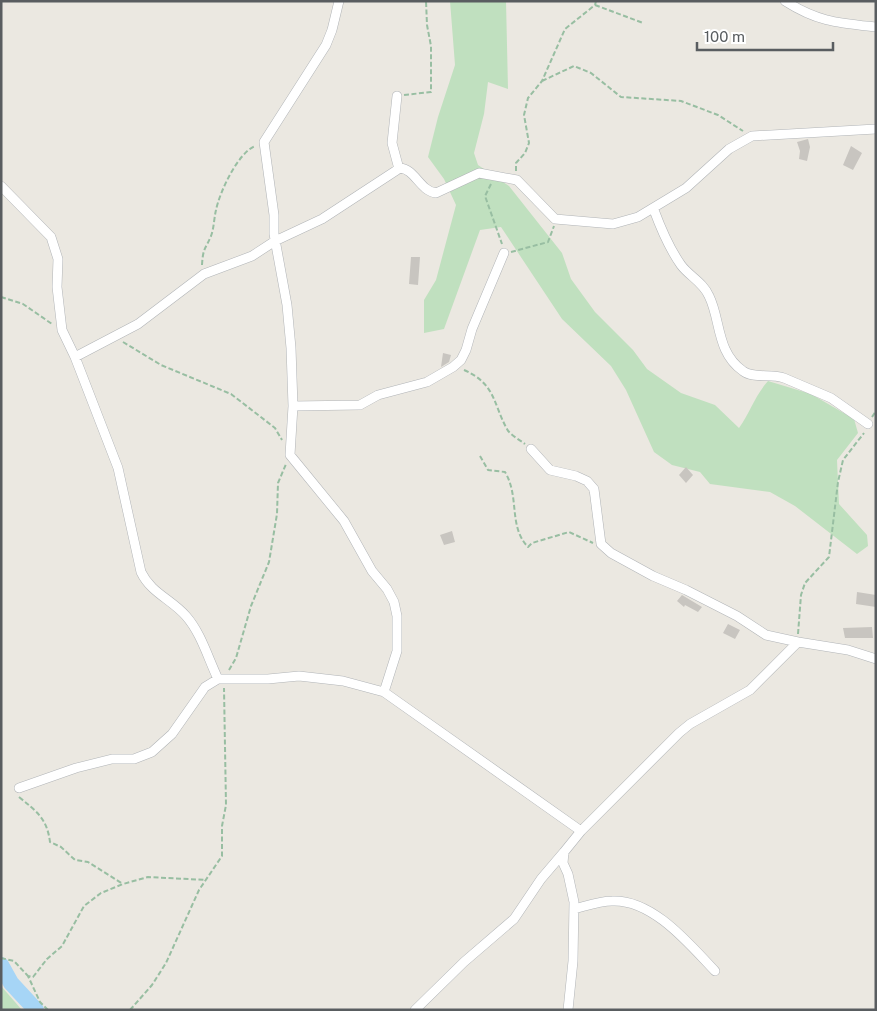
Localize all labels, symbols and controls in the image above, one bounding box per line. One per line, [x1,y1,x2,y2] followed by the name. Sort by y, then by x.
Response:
[697,20,833,52] scale bar
[704,28,745,45] text: 100 m

